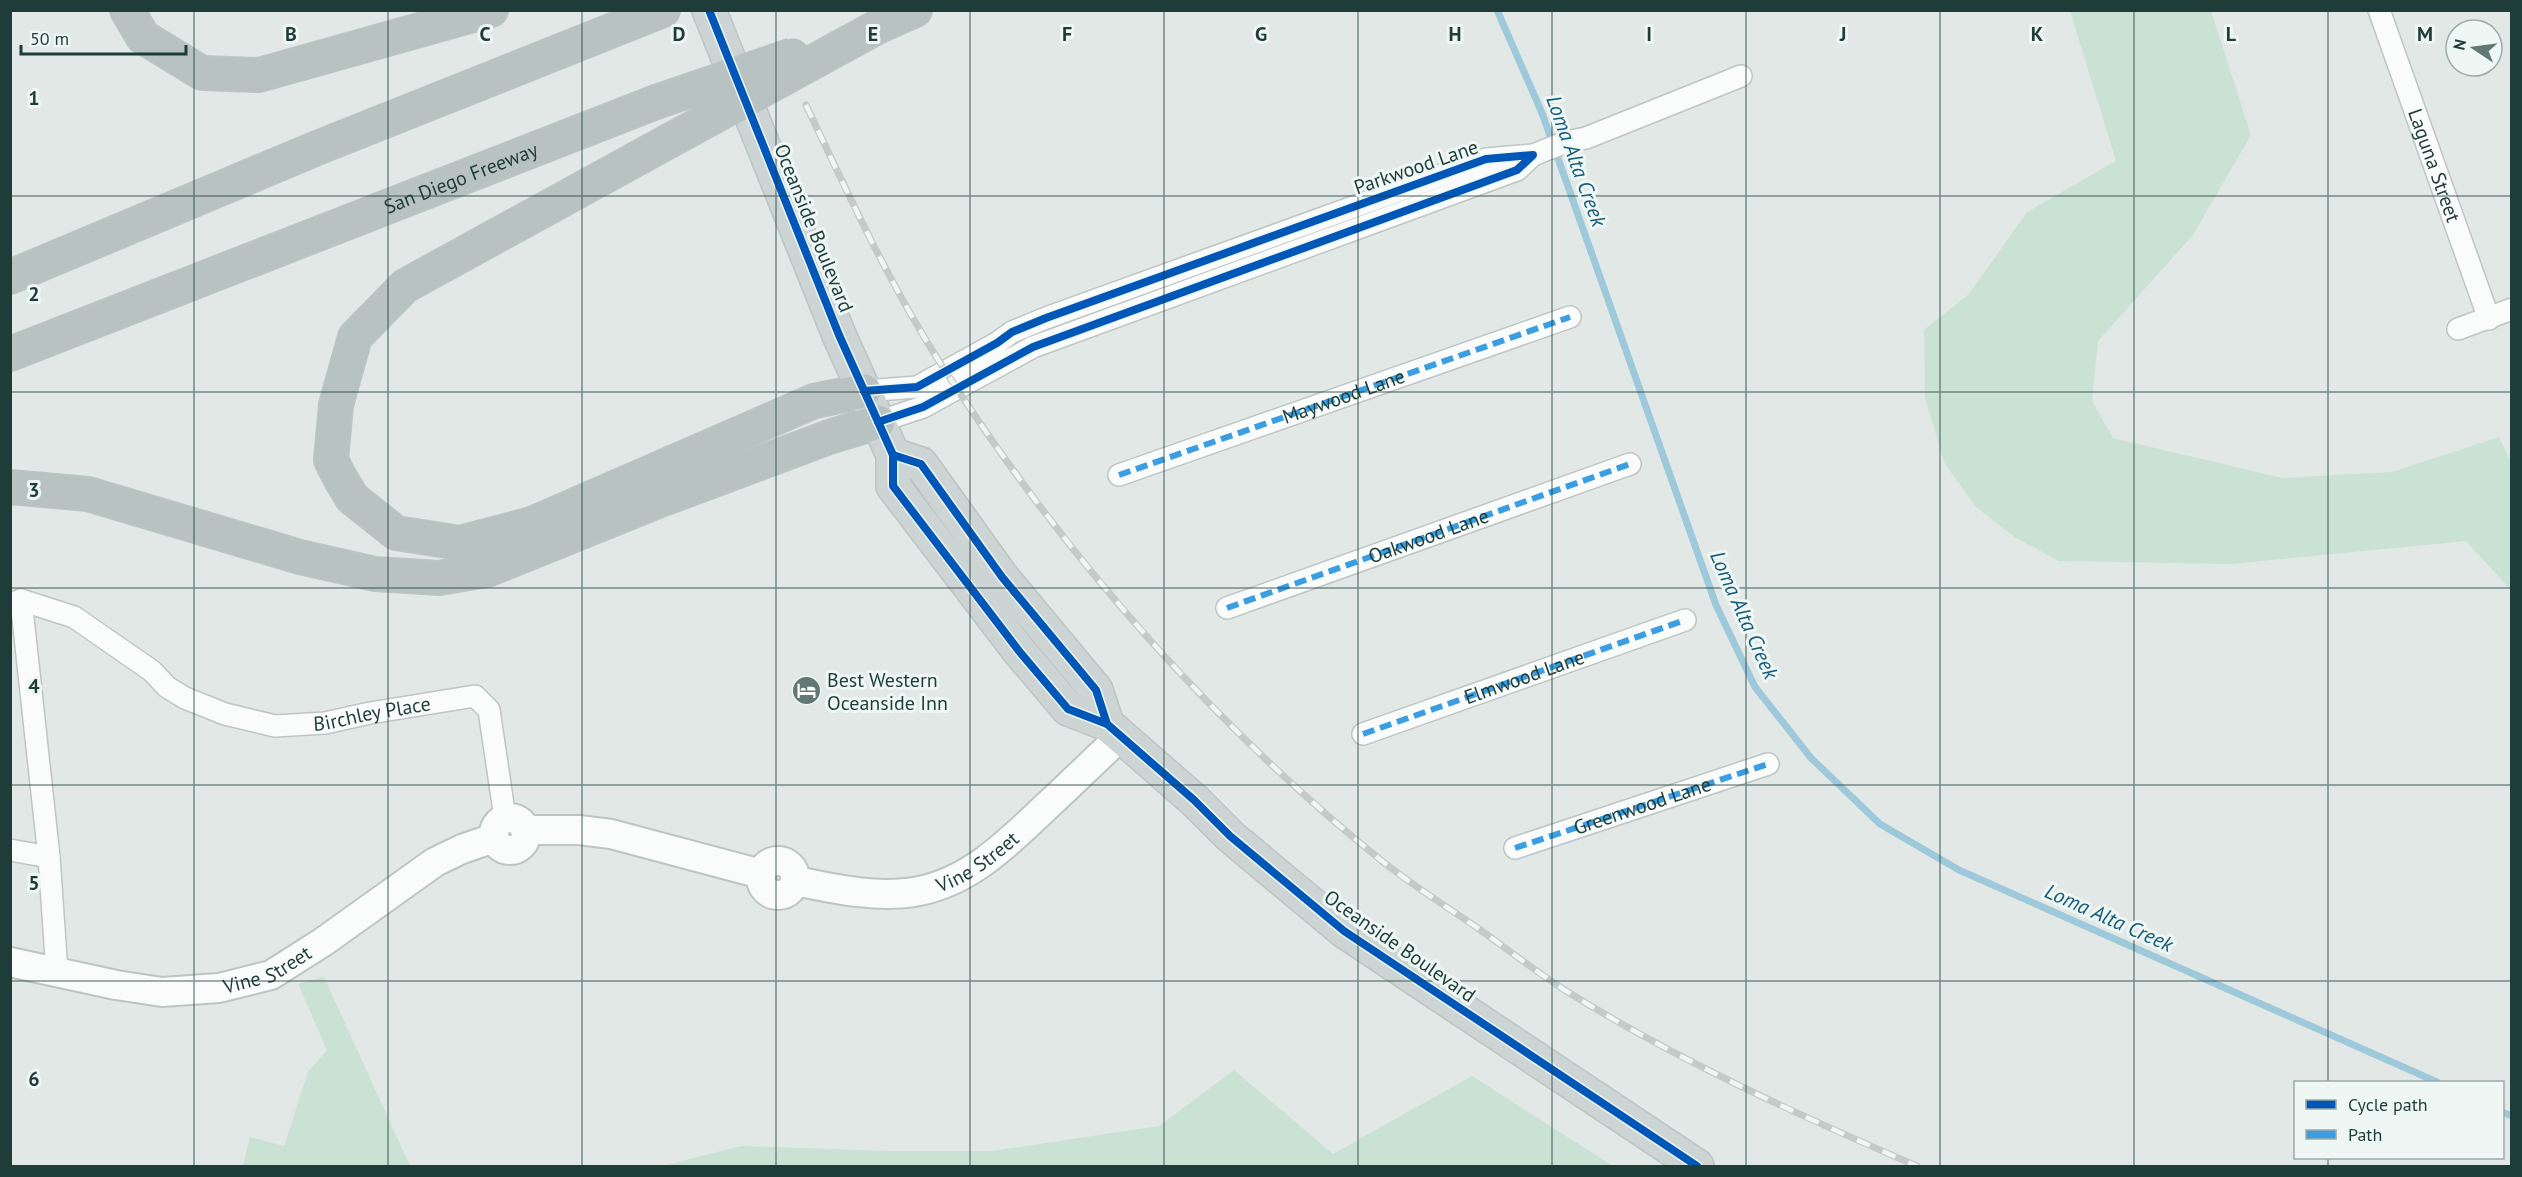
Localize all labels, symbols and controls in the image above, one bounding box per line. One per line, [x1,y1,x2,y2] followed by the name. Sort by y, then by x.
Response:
[21,18,186,56] scale bar
[2444,18,2504,78] north arrow
[285,21,297,47] text: B
[479,21,491,47] text: C
[673,21,686,47] text: D
[868,21,878,47] text: E
[1062,21,1072,47] text: F
[1255,21,1267,47] text: G
[1448,21,1462,47] text: H
[1646,21,1652,47] text: I
[1839,21,1846,47] text: J
[2031,21,2044,47] text: K
[2226,21,2237,47] text: L
[2417,21,2433,47] text: M
[30,27,69,50] text: 50 m
[2448,37,2470,52] text: N
[28,85,40,111] text: 1
[1540,92,1613,232] water label: Loma Alta Creek
[2402,105,2467,226] street label: Laguna Street
[1350,134,1482,200] street label: Parkwood Lane
[380,136,542,220] street label: San Diego Freeway
[768,140,860,316] street label: Oceanside Boulevard
[28,281,40,307] text: 2
[1279,363,1408,430] street label: Maywood Lane
[28,477,40,503] text: 3
[1365,503,1492,569] street label: Oakwood Lane
[1704,546,1785,685] water label: Loma Alta Creek
[1461,644,1588,710] street label: Elmwood Lane
[827,667,948,716] place label: Best Western Oceanside Inn
[28,673,40,699] text: 4
[790,675,822,707] hotel icon: Best Western Oceanside Inn
[313,690,433,737] street label: Birchley Place
[1570,771,1714,841] street label: Greenwood Lane
[931,826,1024,899] street label: Vine Street
[28,870,40,896] text: 5
[2041,877,2179,958] water label: Loma Alta Creek
[1319,884,1481,1008] street label: Oceanside Boulevard
[219,940,317,1000] street label: Vine Street
[28,1066,40,1092] text: 6
[2294,1081,2504,1159] legend
[2348,1093,2428,1116] text: Cycle path
[2348,1123,2382,1146] text: Path

